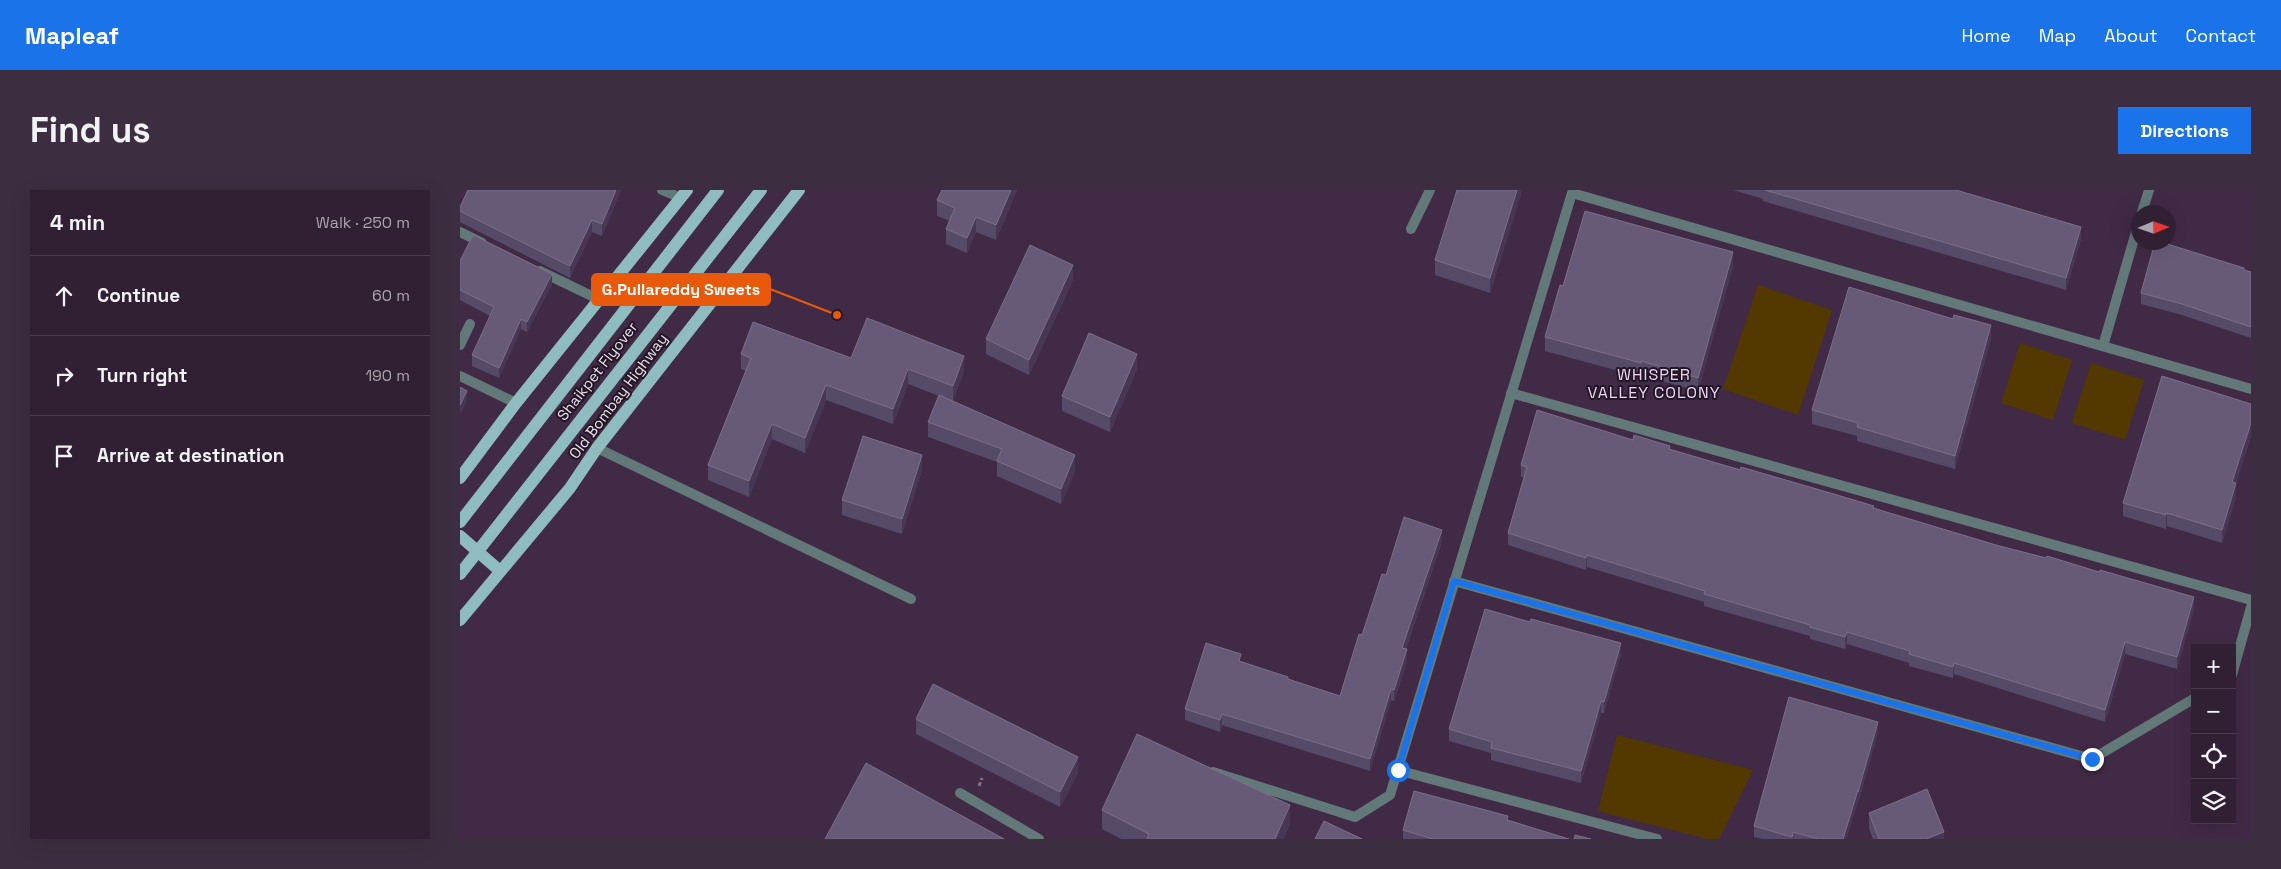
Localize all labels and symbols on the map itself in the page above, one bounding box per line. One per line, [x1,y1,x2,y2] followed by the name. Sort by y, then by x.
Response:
[2131,205,2176,250] north arrow
[592,274,770,305] callout: G.Pullareddy Sweets
[602,279,760,300] text: G.Pullareddy Sweets
[553,318,642,424] street label: Shaikpet Flyover
[565,329,671,463] street label: Old Bombay Highway
[1588,364,1720,403] district label: WHISPER VALLEY COLONY
[2081,748,2104,771] route end
[1387,759,1410,782] route start

